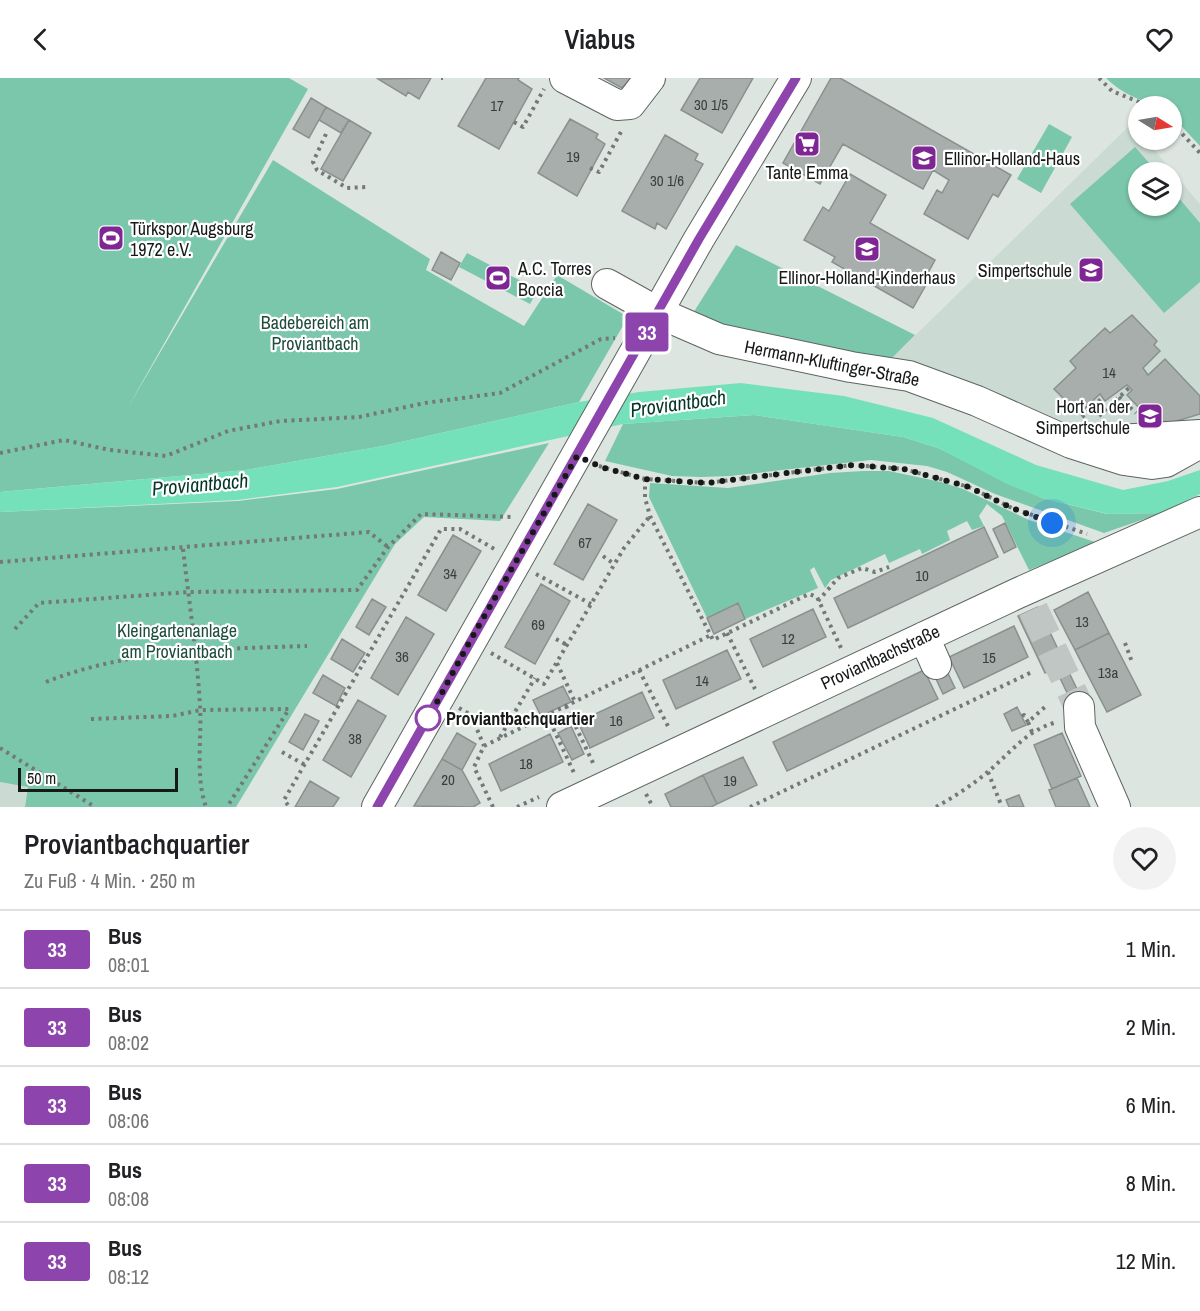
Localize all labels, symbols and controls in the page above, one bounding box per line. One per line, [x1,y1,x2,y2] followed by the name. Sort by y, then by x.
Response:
[565,21,635,57] text: Viabus
[24,23,57,56] icon: back
[1143,23,1176,56] icon: heart
[694,94,728,115] house number: 30 1/5
[490,95,504,116] house number: 17
[1128,96,1182,150] north arrow
[1128,96,1182,216] map controls
[792,129,822,159] supermarket icon: Tante Emma
[909,143,939,173] school or university icon: Ellinor-Holland-Haus
[566,146,580,167] house number: 19
[944,146,1080,171] place label: Ellinor-Holland-Haus
[765,160,849,185] place label: Tante Emma
[1128,162,1182,216] button: layers
[650,170,684,191] house number: 30 1/6
[130,216,254,262] place label: Türkspor Augsburg 1972 e.V.
[96,223,126,253] sports icon: Türkspor Augsburg 1972 e.V.
[852,234,882,264] school or university icon: Ellinor-Holland-Kinderhaus
[1076,255,1106,285] school or university icon: Simpertschule
[517,256,592,302] place label: A.C. Torres Boccia
[978,258,1072,283] place label: Simpertschule
[483,263,513,293] sports icon: A.C. Torres Boccia
[778,265,956,290] place label: Ellinor-Holland-Kinderhaus
[261,310,369,356] park label: Badebereich am Proviantbach
[620,312,674,352] line badge: 33
[637,318,657,347] text: 33
[742,334,922,392] street label: Hermann-Kluftinger-Straße
[1102,362,1116,383] house number: 14
[628,383,728,423] water label: Proviantbach
[1036,394,1130,440] place label: Hort an der Simpertschule
[1135,401,1165,431] school or university icon: Hort an der Simpertschule
[151,466,249,502] water label: Proviantbach
[1037,508,1067,538] your location
[578,532,592,553] house number: 67
[443,563,457,584] house number: 34
[915,565,929,586] house number: 10
[1075,611,1089,632] house number: 13
[531,614,545,635] house number: 69
[117,618,237,664] park label: Kleingartenanlage am Proviantbach
[816,618,944,696] street label: Proviantbachstraße
[781,628,795,649] house number: 12
[395,646,409,667] house number: 36
[982,647,996,668] house number: 15
[1098,662,1118,683] house number: 13a
[695,670,709,691] house number: 14
[415,705,441,731] marker: Proviantbachquartier
[446,706,595,731] place label: Proviantbachquartier
[609,710,623,731] house number: 16
[348,728,362,749] house number: 38
[519,753,533,774] house number: 18
[18,765,178,792] scale bar
[27,767,56,789] text: 50 m
[441,769,455,790] house number: 20
[723,770,737,791] house number: 19
[24,825,249,863] text: Proviantbachquartier
[1113,827,1176,890] button: heart
[24,867,195,894] text: Zu Fuß · 4 Min. · 250 m
[108,921,142,951] text: Bus
[1126,934,1176,964] text: 1 Min.
[47,935,67,964] text: 33
[108,951,149,978] text: 08:01
[108,999,142,1029] text: Bus
[1126,1012,1176,1042] text: 2 Min.
[47,1013,67,1042] text: 33
[108,1029,149,1056] text: 08:02
[108,1077,142,1107] text: Bus
[1126,1090,1176,1120] text: 6 Min.
[47,1091,67,1120] text: 33
[108,1107,149,1134] text: 08:06
[108,1155,142,1185] text: Bus
[1126,1168,1176,1198] text: 8 Min.
[47,1169,67,1198] text: 33
[108,1185,149,1212] text: 08:08
[108,1233,142,1263] text: Bus
[1116,1246,1176,1276] text: 12 Min.
[47,1247,67,1276] text: 33
[108,1263,149,1290] text: 08:12

